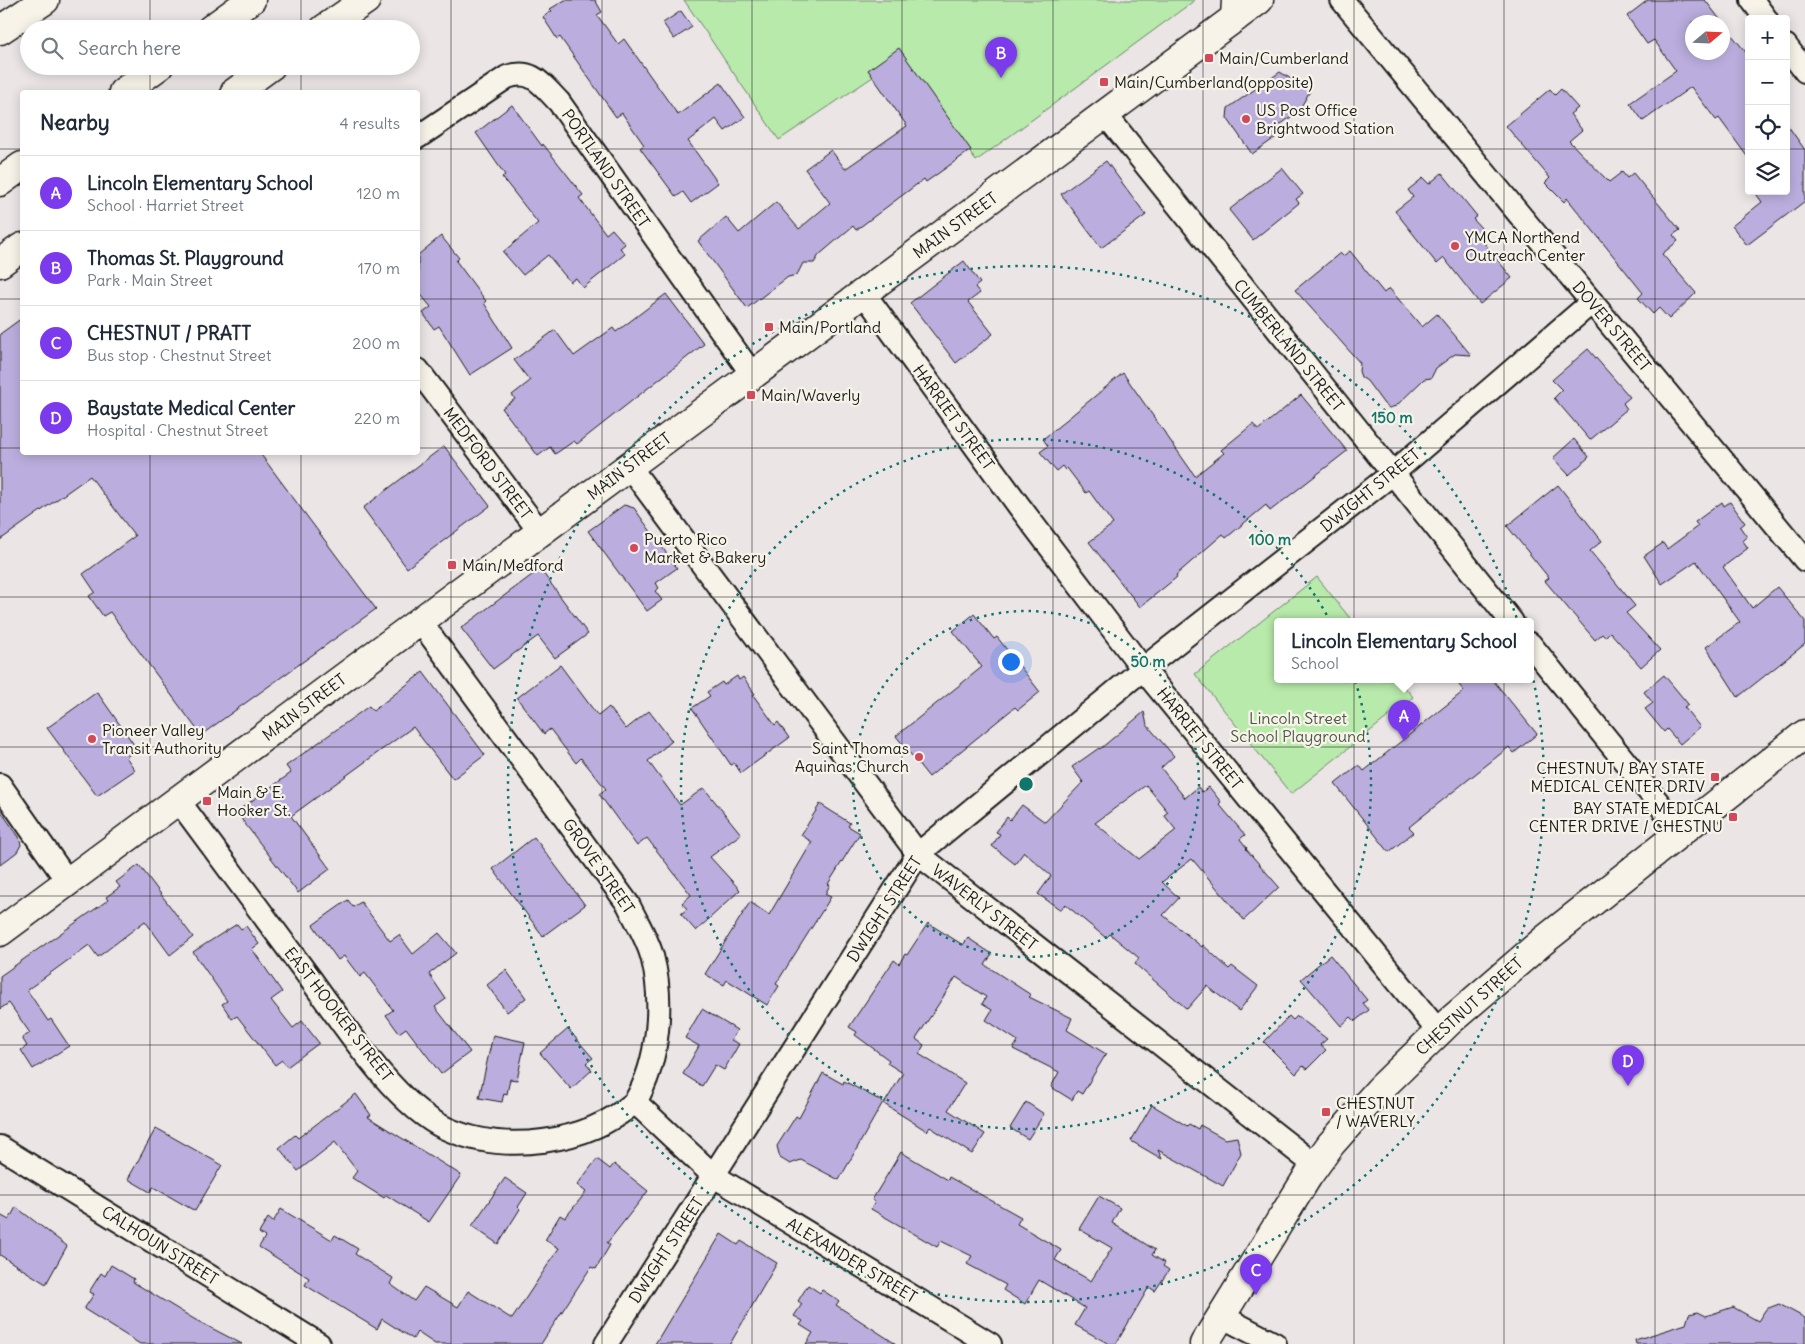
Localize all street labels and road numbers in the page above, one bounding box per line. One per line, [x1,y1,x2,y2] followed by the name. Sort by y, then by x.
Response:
[558,105,654,231] street label: PORTLAND STREET
[909,188,1001,262] street label: MAIN STREET
[1230,275,1348,415] street label: CUMBERLAND STREET
[1568,277,1656,375] street label: DOVER STREET
[909,360,999,474] street label: HARRIET STREET
[439,403,537,523] street label: MEDFORD STREET
[583,428,675,504] street label: MAIN STREET
[1316,444,1424,536] street label: DWIGHT STREET
[258,669,350,745] street label: MAIN STREET
[1153,683,1247,793] street label: HARRIET STREET
[559,815,639,917] street label: GROVE STREET
[842,852,926,966] street label: DWIGHT STREET
[928,860,1042,954] street label: WAVERLY STREET
[280,943,398,1085] street label: EAST HOOKER STREET
[1411,953,1527,1059] street label: CHESTNUT STREET
[624,1193,708,1307] street label: DWIGHT STREET
[98,1201,222,1289] street label: CALHOUN STREET
[783,1213,921,1307] street label: ALEXANDER STREET

